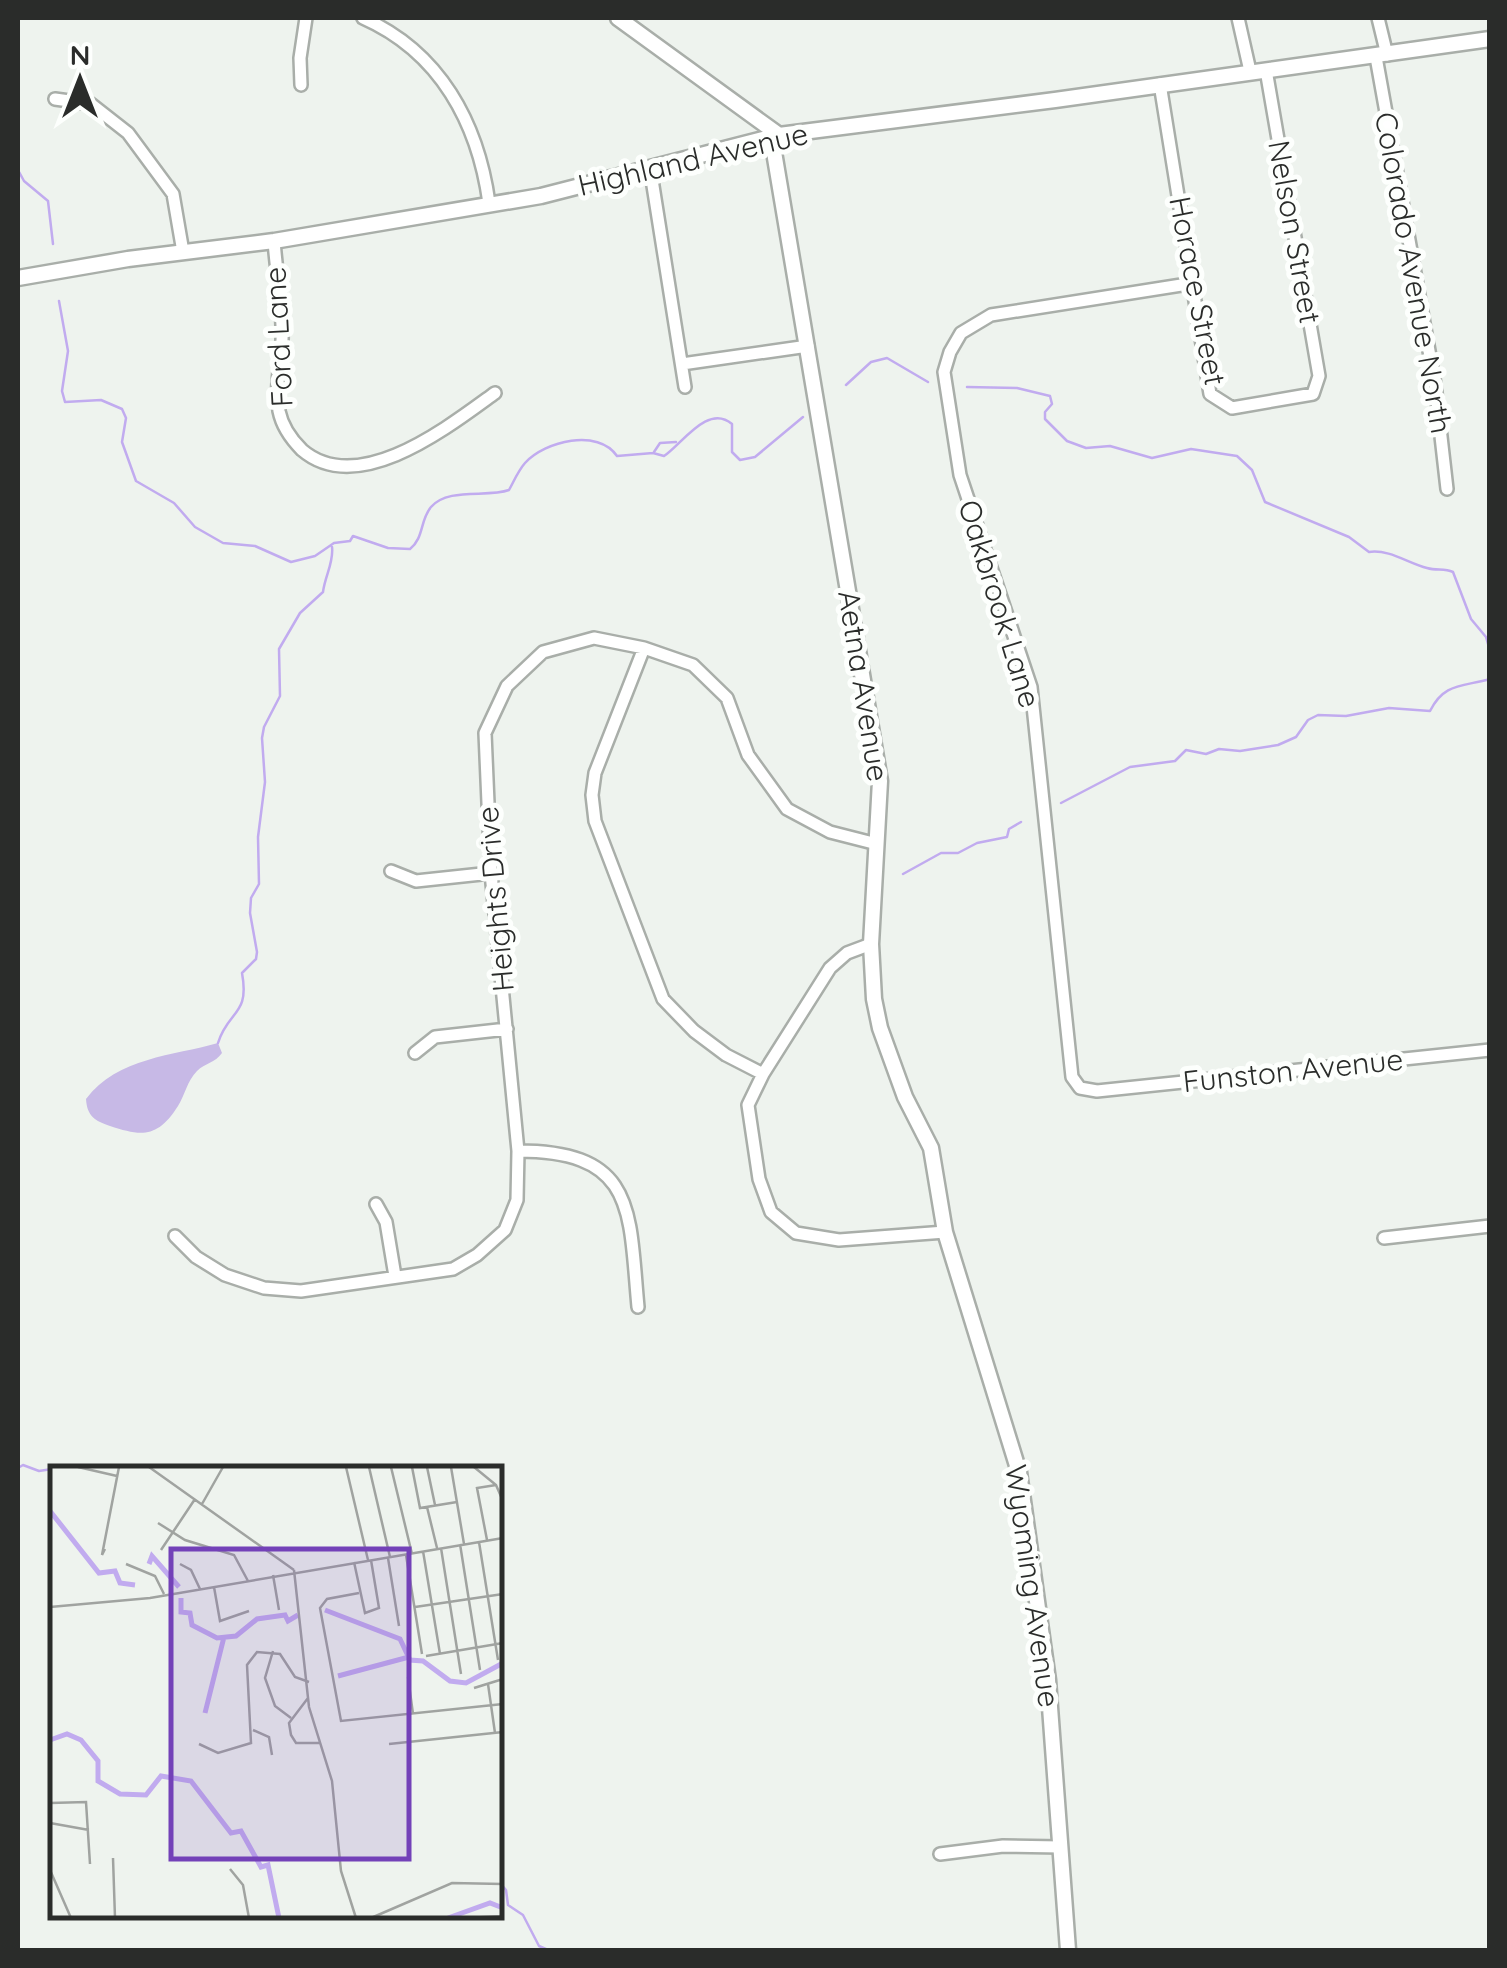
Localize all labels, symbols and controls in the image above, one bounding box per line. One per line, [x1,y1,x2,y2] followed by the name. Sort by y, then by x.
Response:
[30,30,130,130] north arrow
[70,37,90,72] text: N
[1367,109,1461,437] street label: Colorado Avenue North
[574,114,812,204] street label: Highland Avenue
[1260,137,1330,326] street label: Nelson Street
[1161,193,1235,389] street label: Horace Street
[255,266,301,408] street label: Ford Lane
[950,495,1050,712] street label: Oakbrook Lane
[830,588,898,784] street label: Aetna Avenue
[468,805,522,993] street label: Heights Drive
[1181,1040,1405,1100] street label: Funston Avenue
[997,1462,1069,1710] street label: Wyoming Avenue
[50,1466,502,1918] inset map

